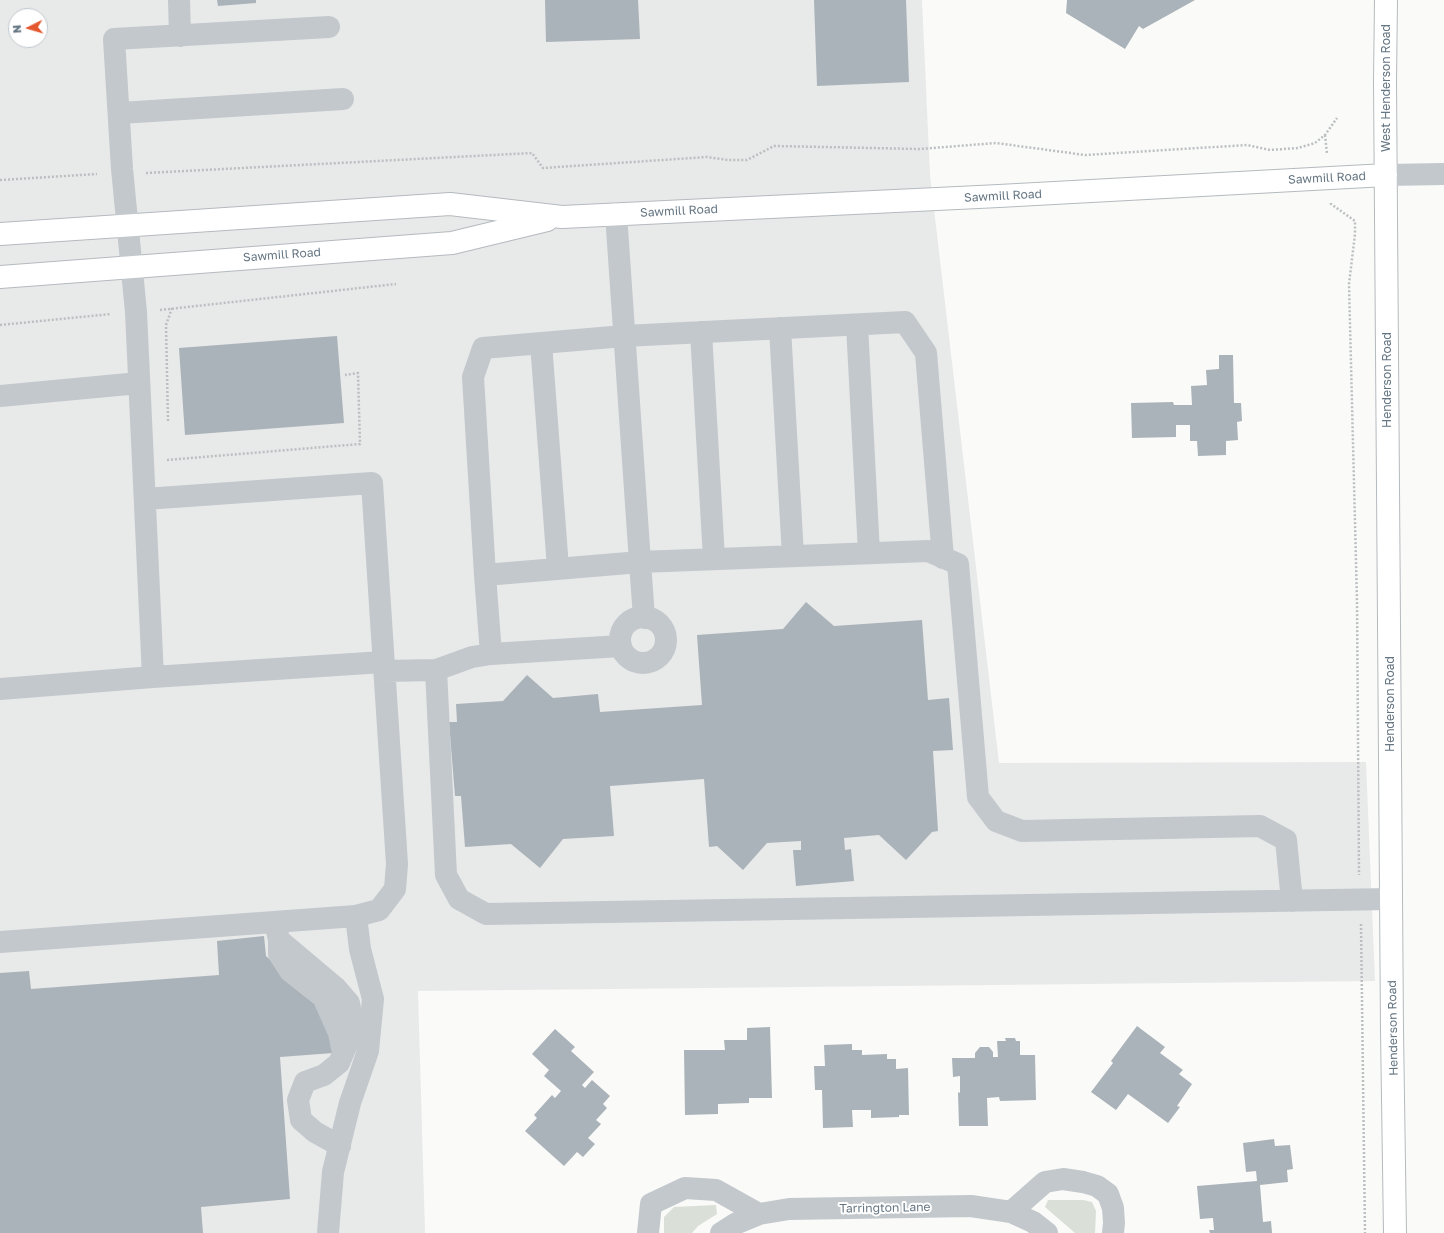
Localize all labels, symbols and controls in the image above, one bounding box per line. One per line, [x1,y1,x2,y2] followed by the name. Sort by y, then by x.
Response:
[8,8,48,48] north arrow
[10,24,23,34] text: N
[1379,24,1393,152] street label: West Henderson Road
[1288,169,1366,187] street label: Sawmill Road
[964,187,1042,205] street label: Sawmill Road
[640,202,718,220] street label: Sawmill Road
[243,245,321,265] street label: Sawmill Road
[1380,332,1394,428] street label: Henderson Road
[1383,656,1397,752] street label: Henderson Road
[1385,980,1401,1076] street label: Henderson Road
[839,1200,931,1216] street label: Tarrington Lane

